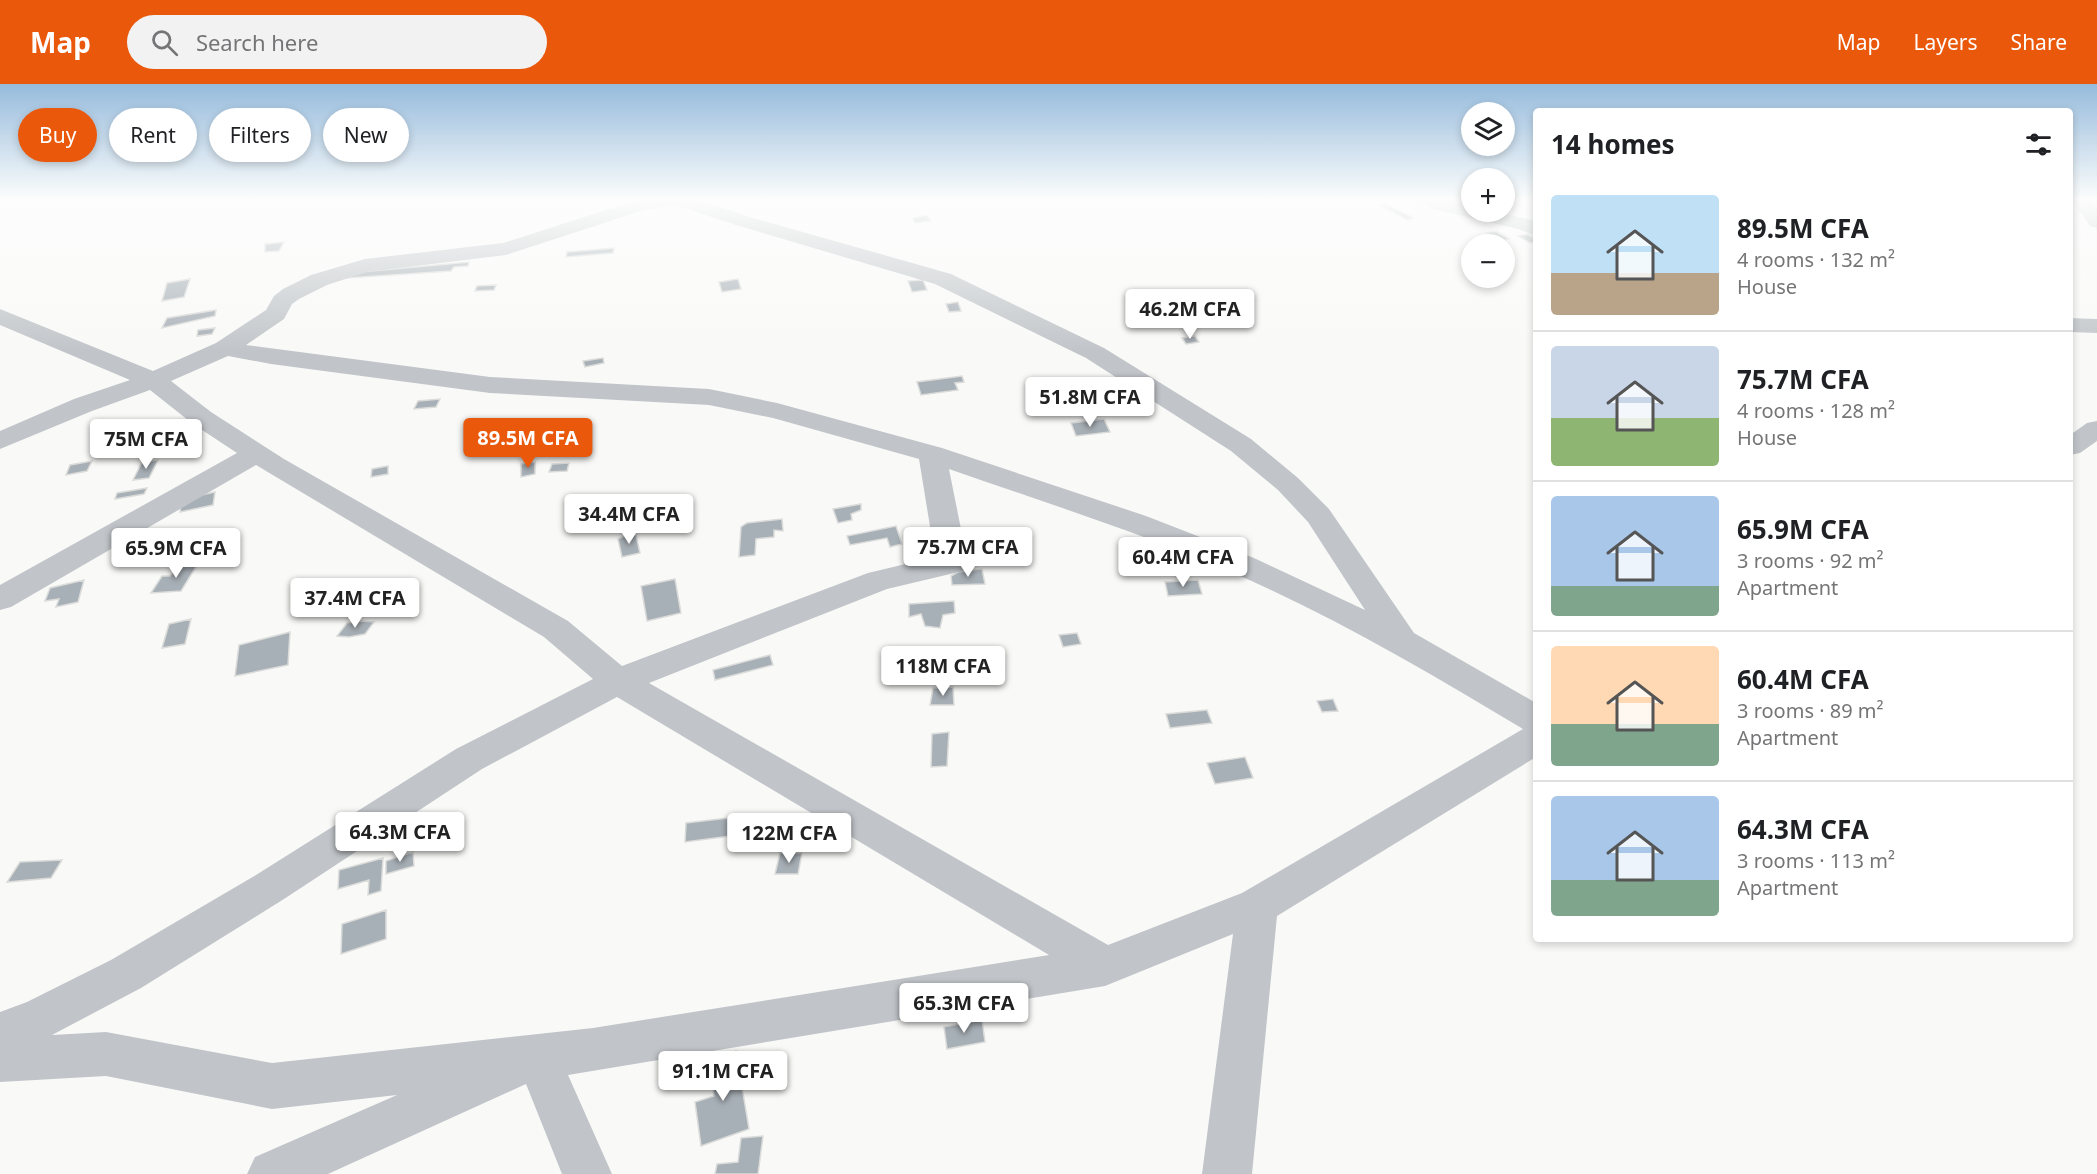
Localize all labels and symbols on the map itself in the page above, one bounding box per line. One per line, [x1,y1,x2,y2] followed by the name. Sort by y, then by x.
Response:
[1121,289,1259,340] pin: 46.2M CFA
[1021,377,1159,428] pin: 51.8M CFA
[459,418,597,469] pin: 89.5M CFA
[91,419,201,470] pin: 75M CFA
[560,494,698,545] pin: 34.4M CFA
[899,527,1037,578] pin: 75.7M CFA
[107,528,245,579] pin: 65.9M CFA
[1114,537,1252,588] pin: 60.4M CFA
[286,578,424,629] pin: 37.4M CFA
[881,646,1005,697] pin: 118M CFA
[331,812,469,863] pin: 64.3M CFA
[727,813,851,864] pin: 122M CFA
[895,983,1033,1034] pin: 65.3M CFA
[654,1051,792,1102] pin: 91.1M CFA

